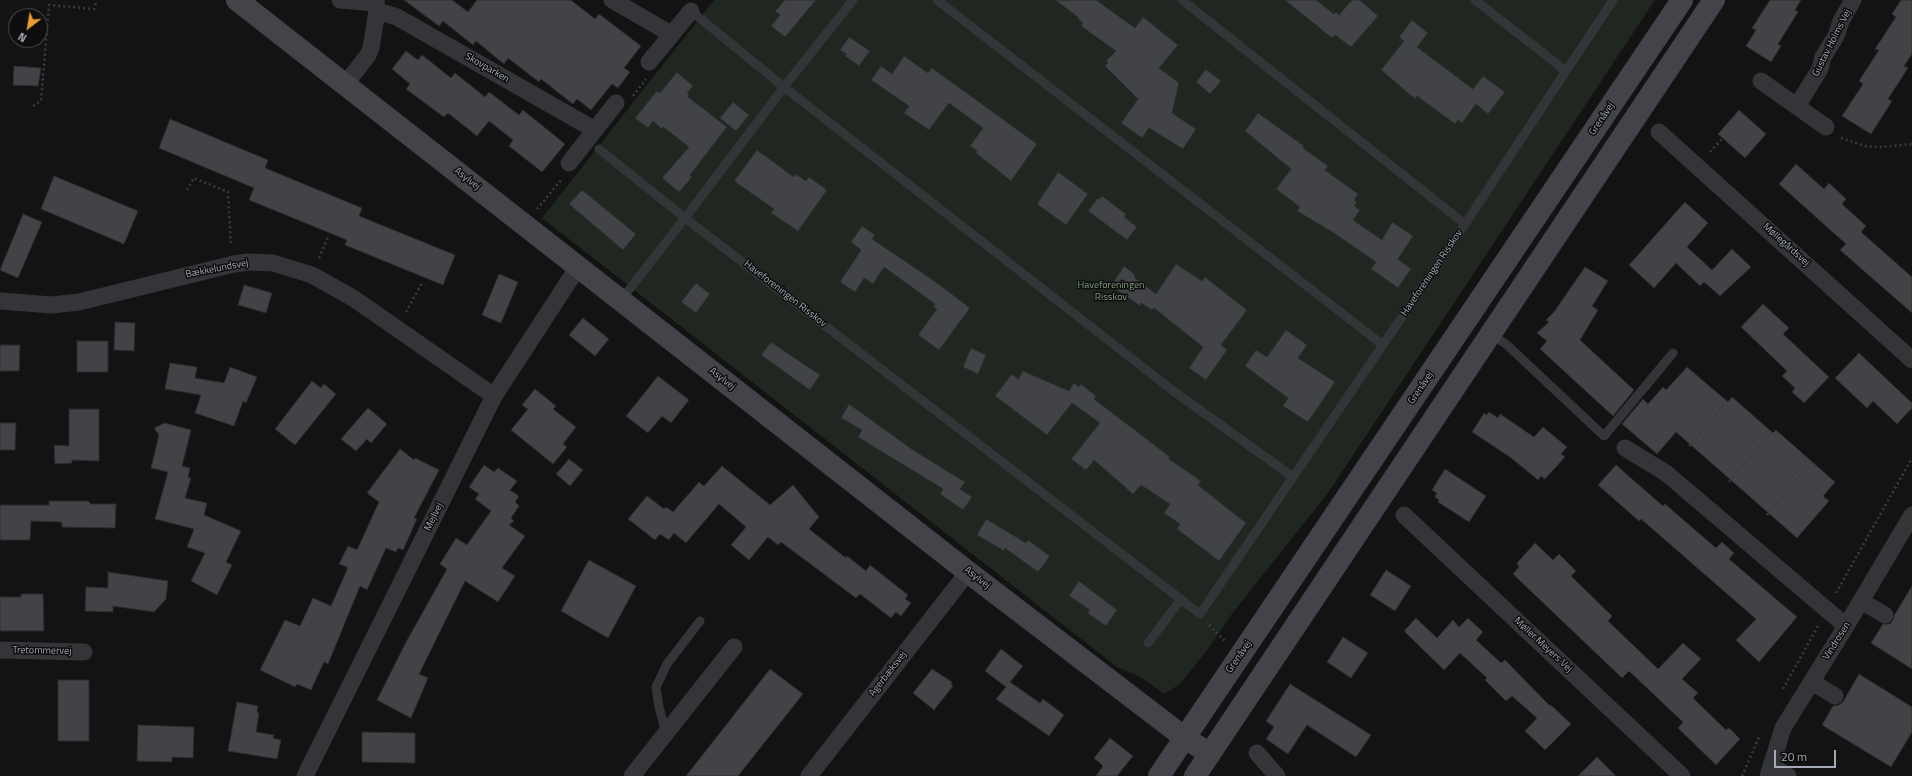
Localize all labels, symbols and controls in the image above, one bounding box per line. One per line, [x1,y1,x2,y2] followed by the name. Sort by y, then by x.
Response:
[1810,7,1854,79] street label: Gustav Holms Vej
[8,8,48,48] north arrow
[15,29,30,46] text: N
[463,51,511,85] street label: Skovparken
[1587,100,1617,138] street label: Grenåvej
[452,165,482,193] street label: Asylvej
[1760,221,1812,269] street label: Møllegårdsvej
[1399,228,1465,318] street label: Haveforeningen Risskov
[185,257,249,281] street label: Bækkelundsvej
[741,258,829,330] street label: Haveforeningen Risskov
[1078,280,1144,304] park label: Haveforeningen Risskov
[707,365,737,393] street label: Asylvej
[1406,369,1436,407] street label: Grenåvej
[422,501,446,533] street label: Mejlvej
[962,564,992,592] street label: Asylvej
[1511,615,1575,675] street label: Møller Meyers Vej
[1821,620,1853,662] street label: Vindrosen
[1224,638,1254,676] street label: Grenåvej
[13,644,71,658] street label: Tretommervej
[867,649,909,699] street label: Agerbæksvej
[1776,742,1838,768] scale bar
[1781,747,1807,766] text: 20 m

